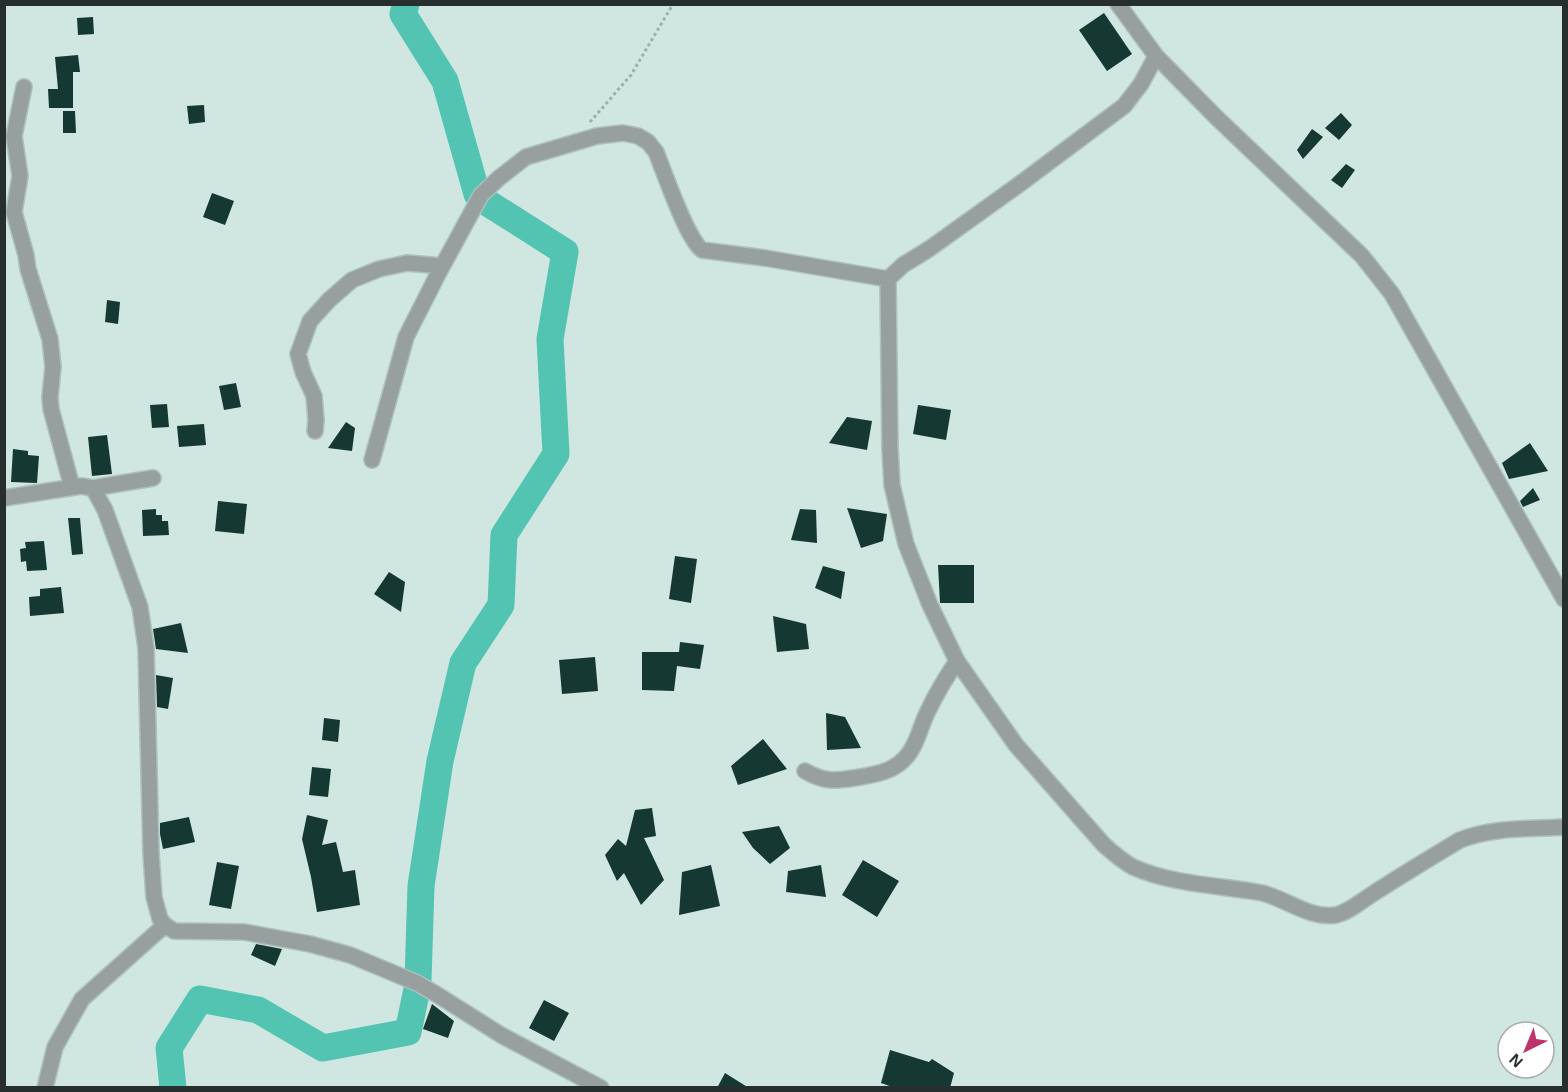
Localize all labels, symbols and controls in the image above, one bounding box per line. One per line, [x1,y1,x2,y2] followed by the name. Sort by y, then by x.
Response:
[1496,1020,1556,1080] north arrow
[1506,1050,1526,1071] text: N

